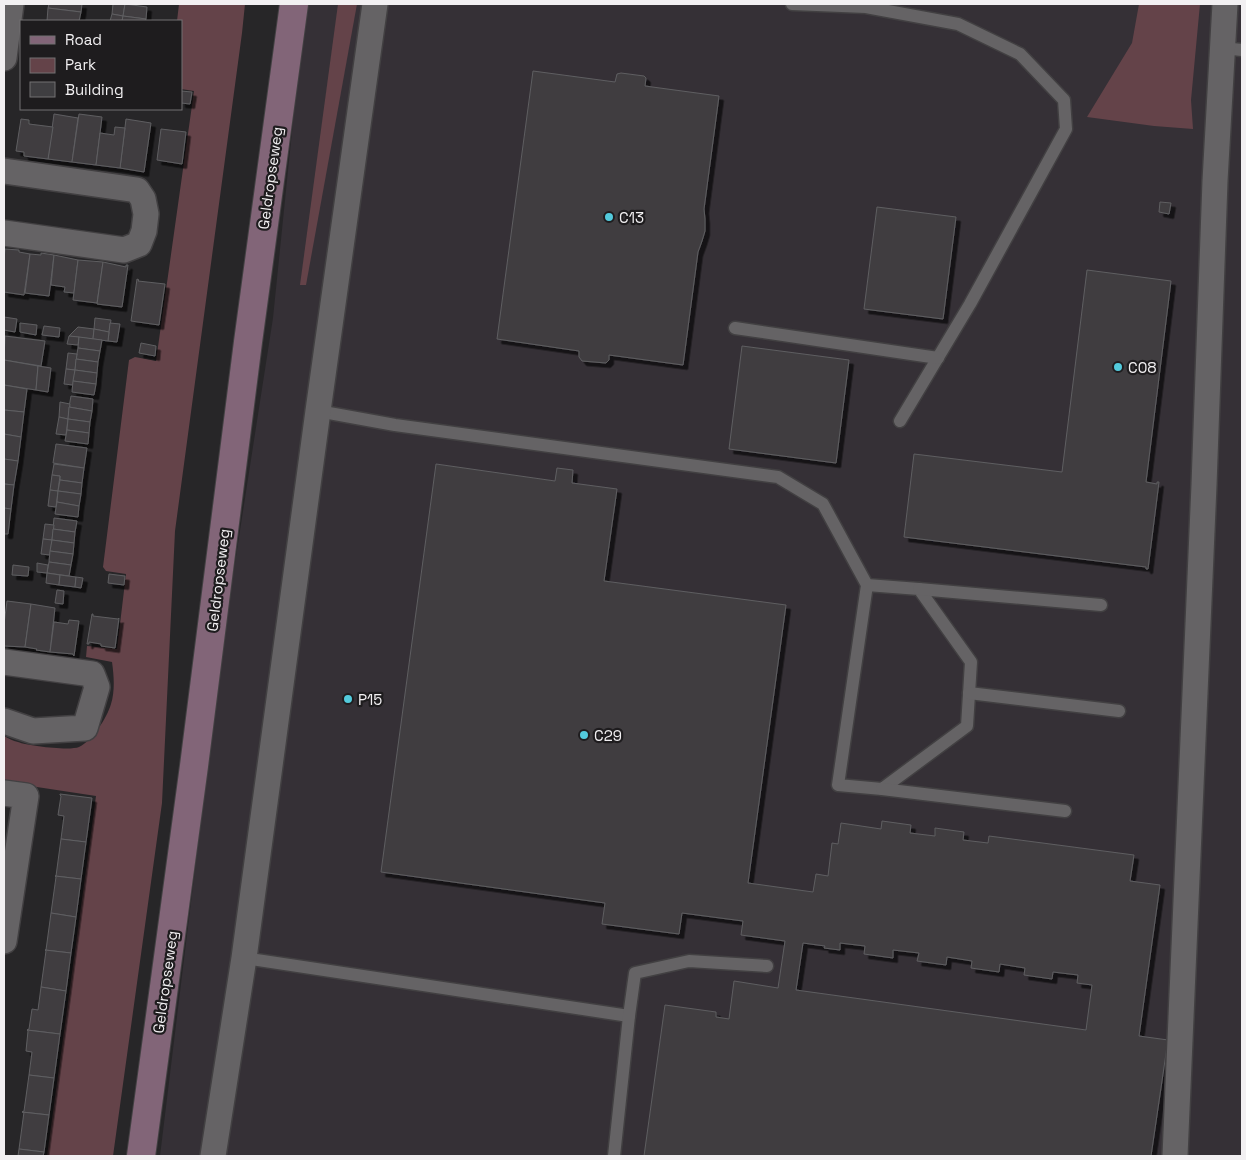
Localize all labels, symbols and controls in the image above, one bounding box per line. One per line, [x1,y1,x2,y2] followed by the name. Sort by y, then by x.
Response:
[20,20,182,110] legend
[65,30,102,49] text: Road
[65,55,96,74] text: Park
[65,80,124,99] text: Building
[253,125,287,231] street label: Geldropseweg
[619,208,644,227] place label: C13
[603,211,615,223] marker: C13
[1128,358,1157,377] place label: C08
[1112,361,1124,373] marker: C08
[202,528,234,632] street label: Geldropseweg
[358,690,382,709] place label: P15
[342,693,354,705] marker: P15
[594,726,622,745] place label: C29
[578,729,590,741] marker: C29
[148,929,182,1035] street label: Geldropseweg

